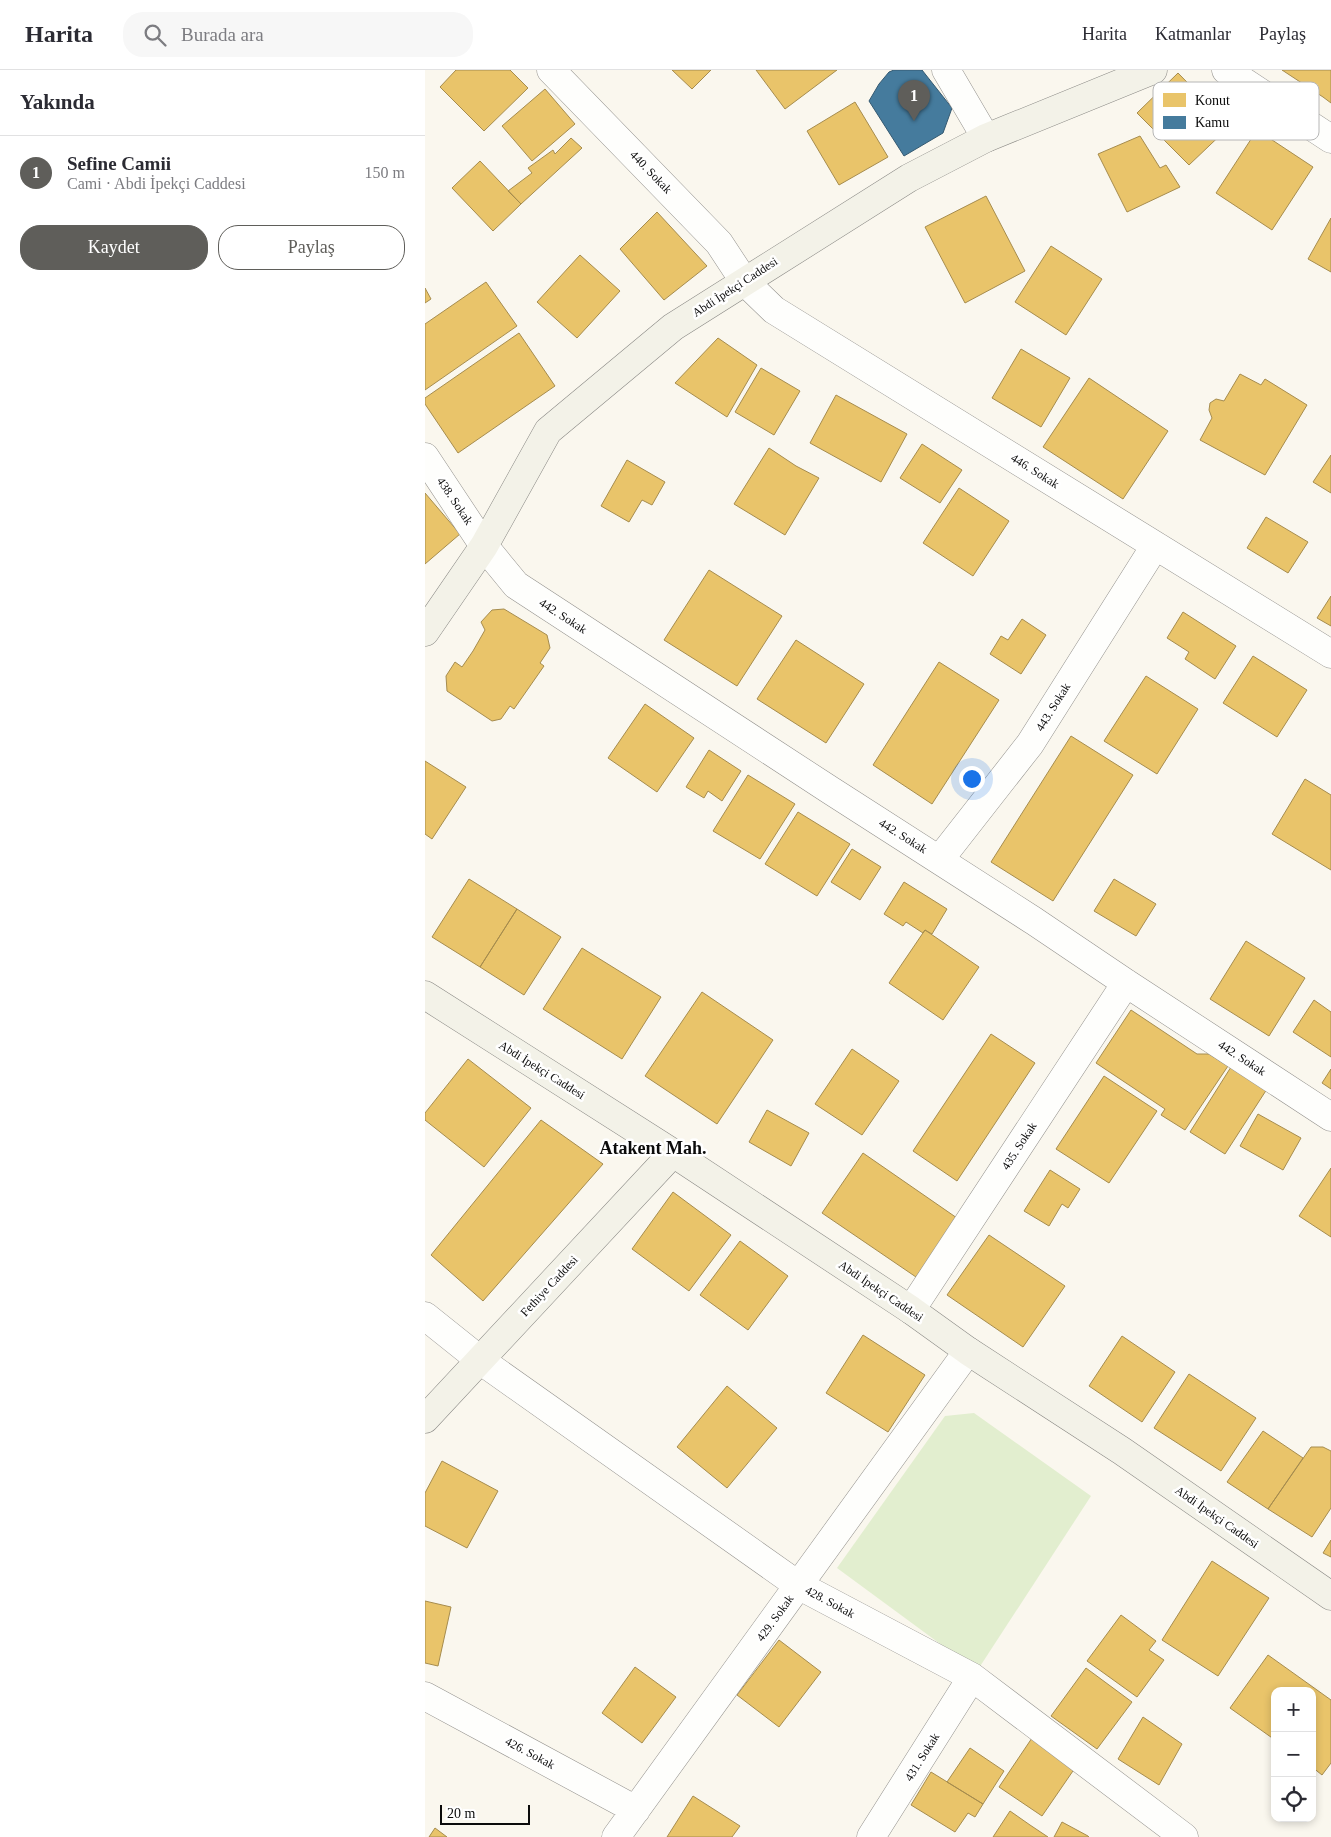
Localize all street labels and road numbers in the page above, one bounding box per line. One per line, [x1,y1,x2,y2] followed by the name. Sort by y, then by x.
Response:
[627,148,675,196] street label: 440. Sokak
[690,254,781,320] street label: Abdi İpekçi Caddesi
[1008,451,1062,491] street label: 446. Sokak
[434,475,476,527] street label: 438. Sokak
[537,595,589,637] street label: 442. Sokak
[1033,680,1073,734] street label: 443. Sokak
[876,816,930,856] street label: 442. Sokak
[1216,1037,1268,1079] street label: 442. Sokak
[496,1038,588,1102] street label: Abdi İpekçi Caddesi
[998,1120,1040,1172] street label: 435. Sokak
[517,1252,581,1319] street label: Fethiye Caddesi
[836,1258,926,1325] street label: Abdi İpekçi Caddesi
[1173,1483,1262,1551] street label: Abdi İpekçi Caddesi
[803,1583,857,1621] street label: 428. Sokak
[753,1592,797,1644] street label: 429. Sokak
[902,1730,942,1784] street label: 431. Sokak
[503,1734,557,1772] street label: 426. Sokak

